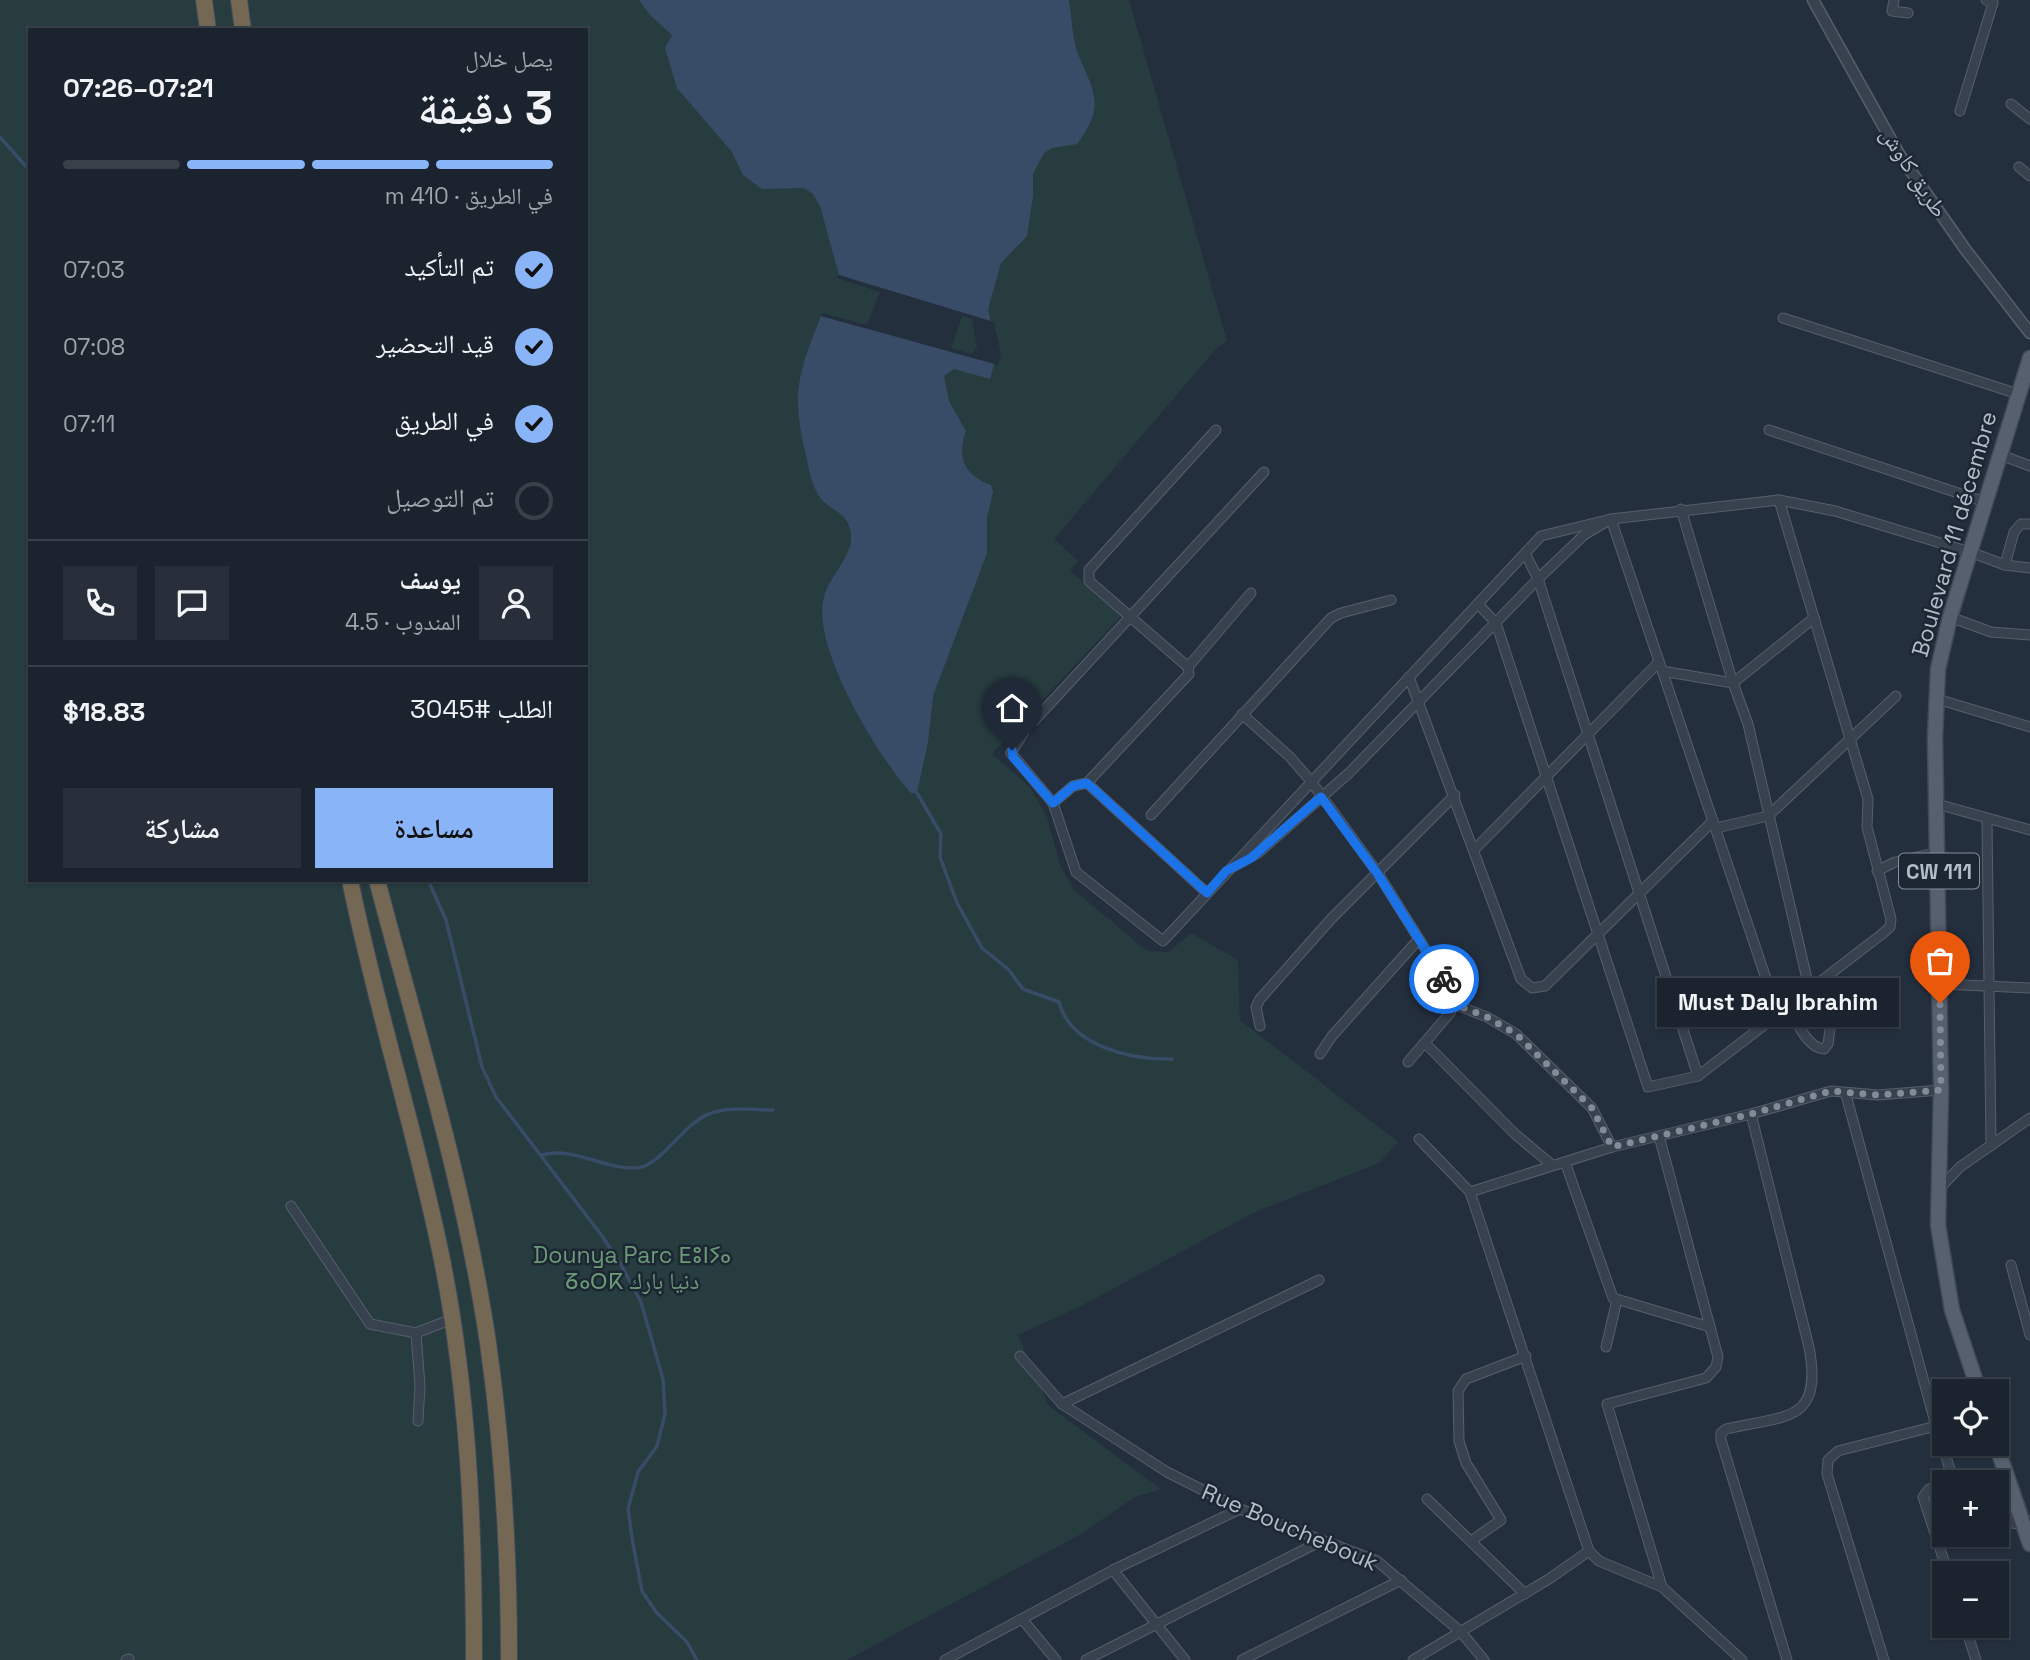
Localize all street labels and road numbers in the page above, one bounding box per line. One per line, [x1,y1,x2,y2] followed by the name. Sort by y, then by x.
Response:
[1874,121,1954,223] street label: طريق كاوش
[1905,408,2003,660] street label: Boulevard 11 décembre
[1899,854,1979,888] road number: CW 111
[1197,1476,1383,1578] street label: Rue Bouchebouk

